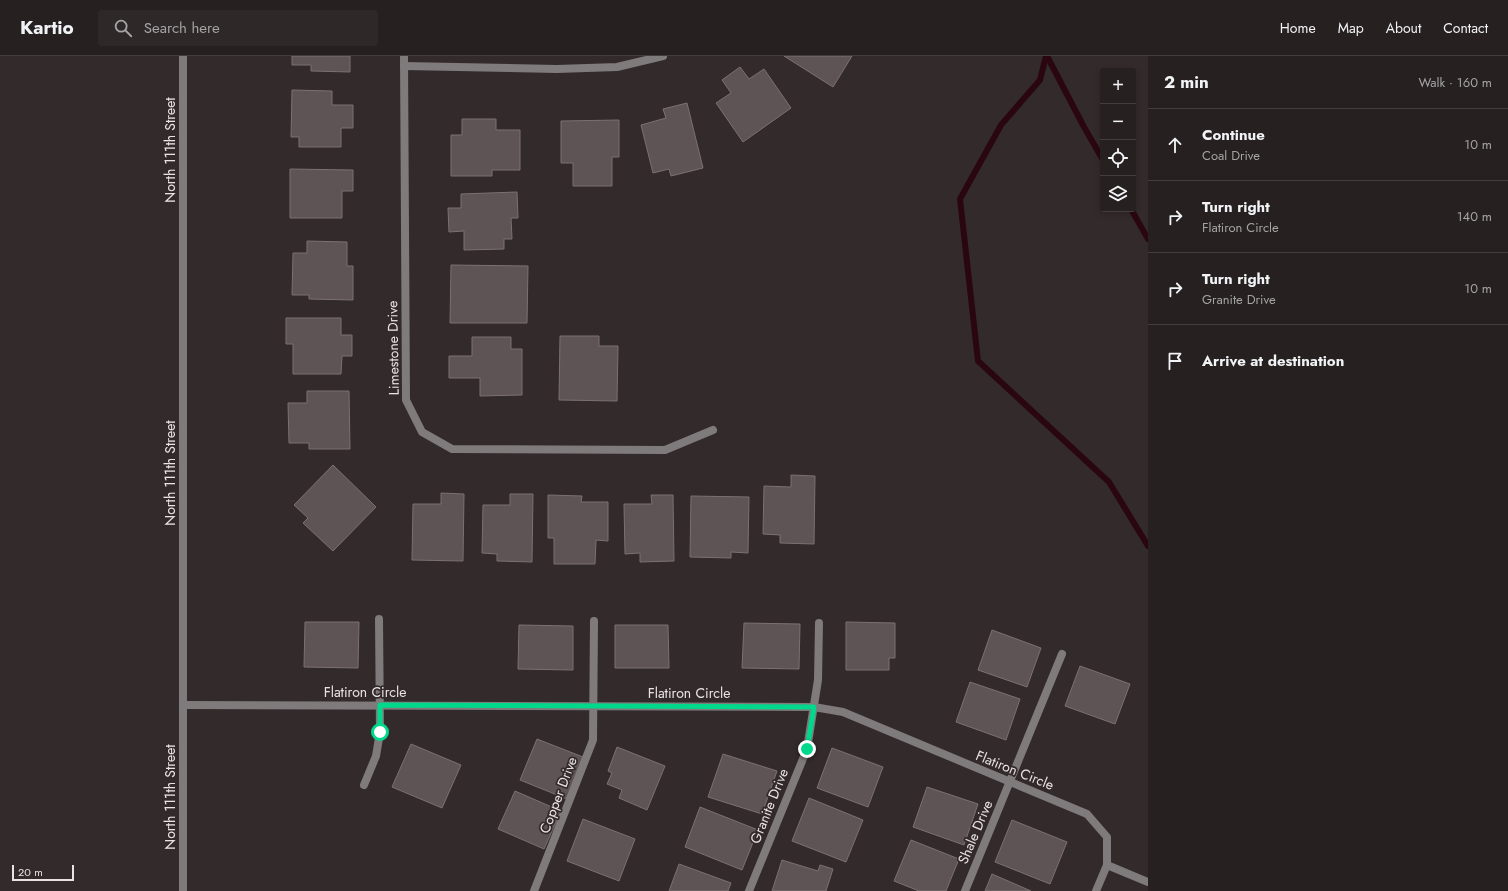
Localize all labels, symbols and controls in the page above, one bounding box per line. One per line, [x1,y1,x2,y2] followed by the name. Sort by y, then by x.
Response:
[98,10,378,46] search box
[20,14,74,41] text: Kartio
[112,17,134,39] icon: search
[144,17,220,39] text: Search here
[1280,18,1316,38] text: Home
[1338,18,1364,38] text: Map
[1386,18,1421,38] text: About
[1443,18,1488,38] text: Contact
[1100,68,1136,212] map controls
[1100,68,1136,104] button: +
[1164,70,1209,94] text: 2 min
[1419,73,1492,92] text: Walk · 160 m
[160,97,180,203] street label: North 111th Street
[1100,104,1136,140] button: −
[1202,124,1265,146] text: Continue
[1164,134,1186,156] icon: ahead
[1464,135,1492,154] text: 10 m
[1100,140,1136,176] button: locate
[1202,146,1260,165] text: Coal Drive
[1100,176,1136,212] button: layers
[1202,196,1270,218] text: Turn right
[1164,206,1186,228] icon: right
[1457,207,1492,226] text: 140 m
[1202,218,1279,237] text: Flatiron Circle
[1202,268,1270,290] text: Turn right
[1164,278,1186,300] icon: right
[1464,279,1492,298] text: 10 m
[1202,290,1276,309] text: Granite Drive
[382,301,404,395] street label: Limestone Drive
[1164,350,1186,372] icon: arrive
[1202,350,1344,372] text: Arrive at destination
[160,420,180,526] street label: North 111th Street
[324,682,406,702] street label: Flatiron Circle
[648,683,730,703] street label: Flatiron Circle
[371,723,389,741] route start
[798,740,816,758] route end
[160,744,180,850] street label: North 111th Street
[973,745,1057,795] street label: Flatiron Circle
[534,754,582,836] street label: Copper Drive
[745,765,793,847] street label: Granite Drive
[953,797,997,867] street label: Shale Drive
[12,863,74,882] scale bar
[18,864,43,880] text: 20 m

